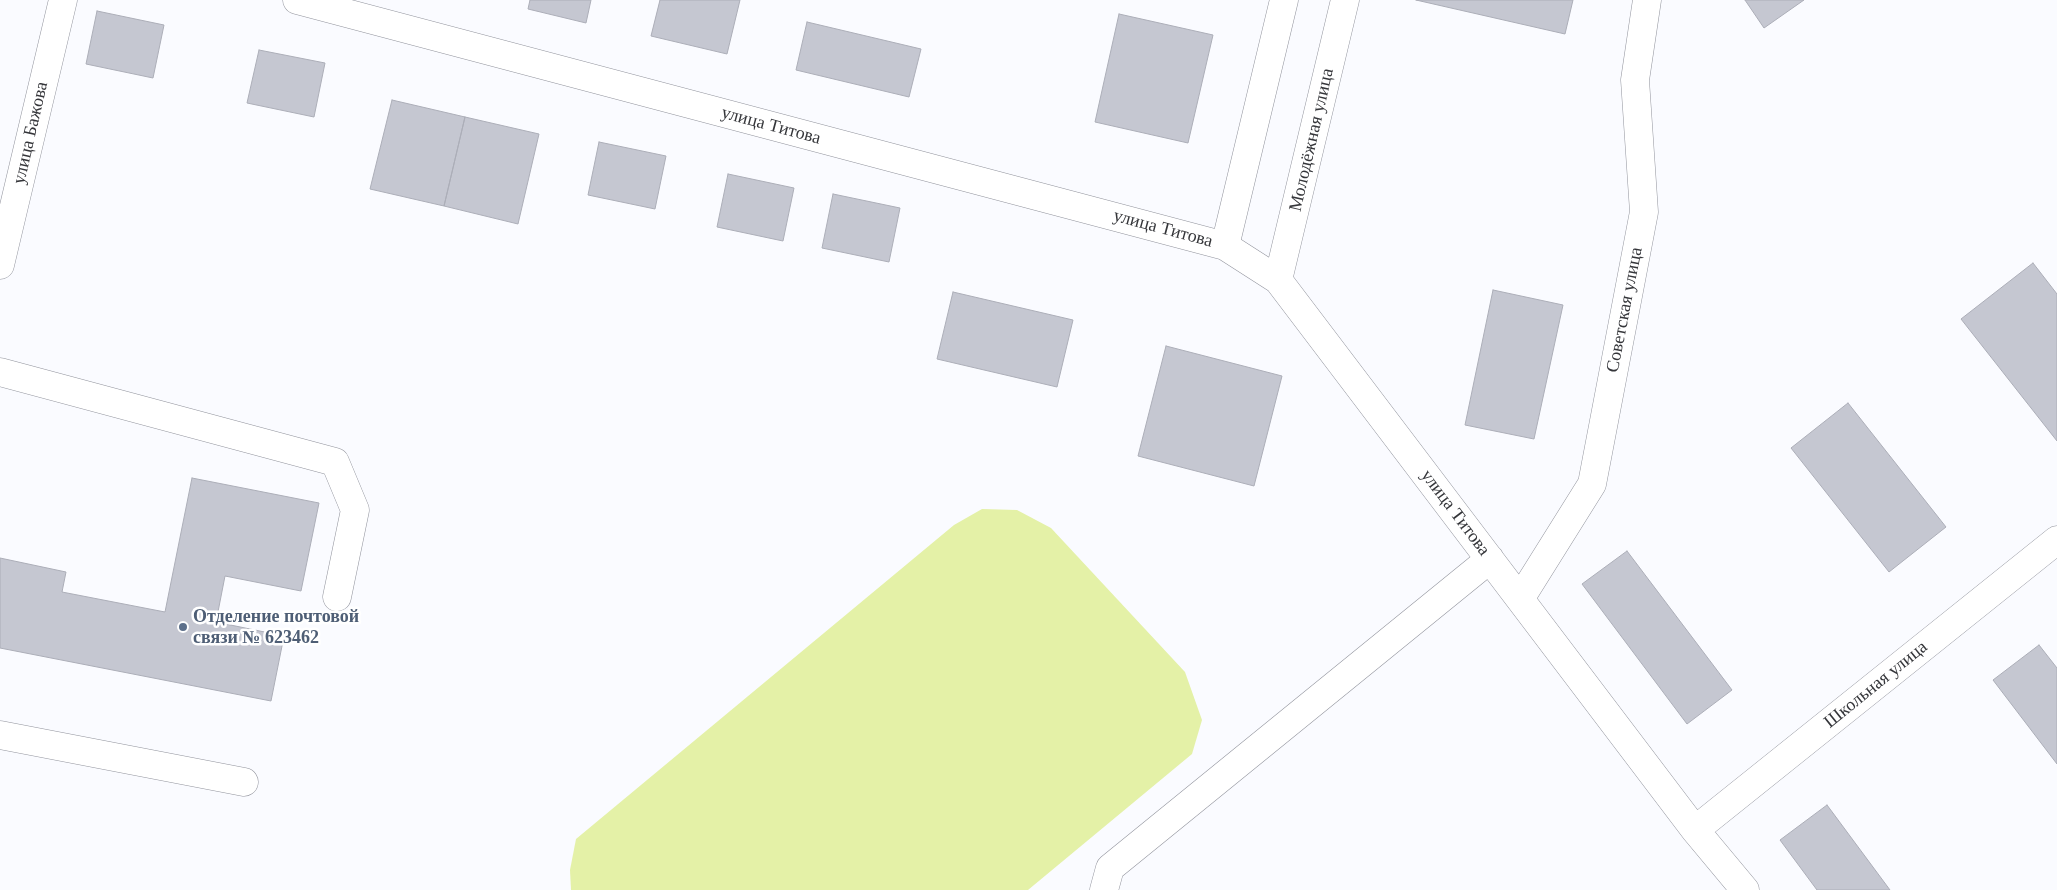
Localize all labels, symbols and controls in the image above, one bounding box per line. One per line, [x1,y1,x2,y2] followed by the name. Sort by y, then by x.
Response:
[1285,66,1339,214] street label: Молодёжная улица
[9,80,53,186] street label: улица Бажова
[719,102,823,150] street label: улица Титова
[1111,205,1215,253] street label: улица Титова
[1602,246,1648,374] street label: Советская улица
[1416,466,1494,560] street label: улица Титова
[193,606,359,649] place label: Отделение почтовой связи № 623462
[177,621,189,633] marker: Отделение почтовой связи № 623462
[1820,637,1932,733] street label: Школьная улица

